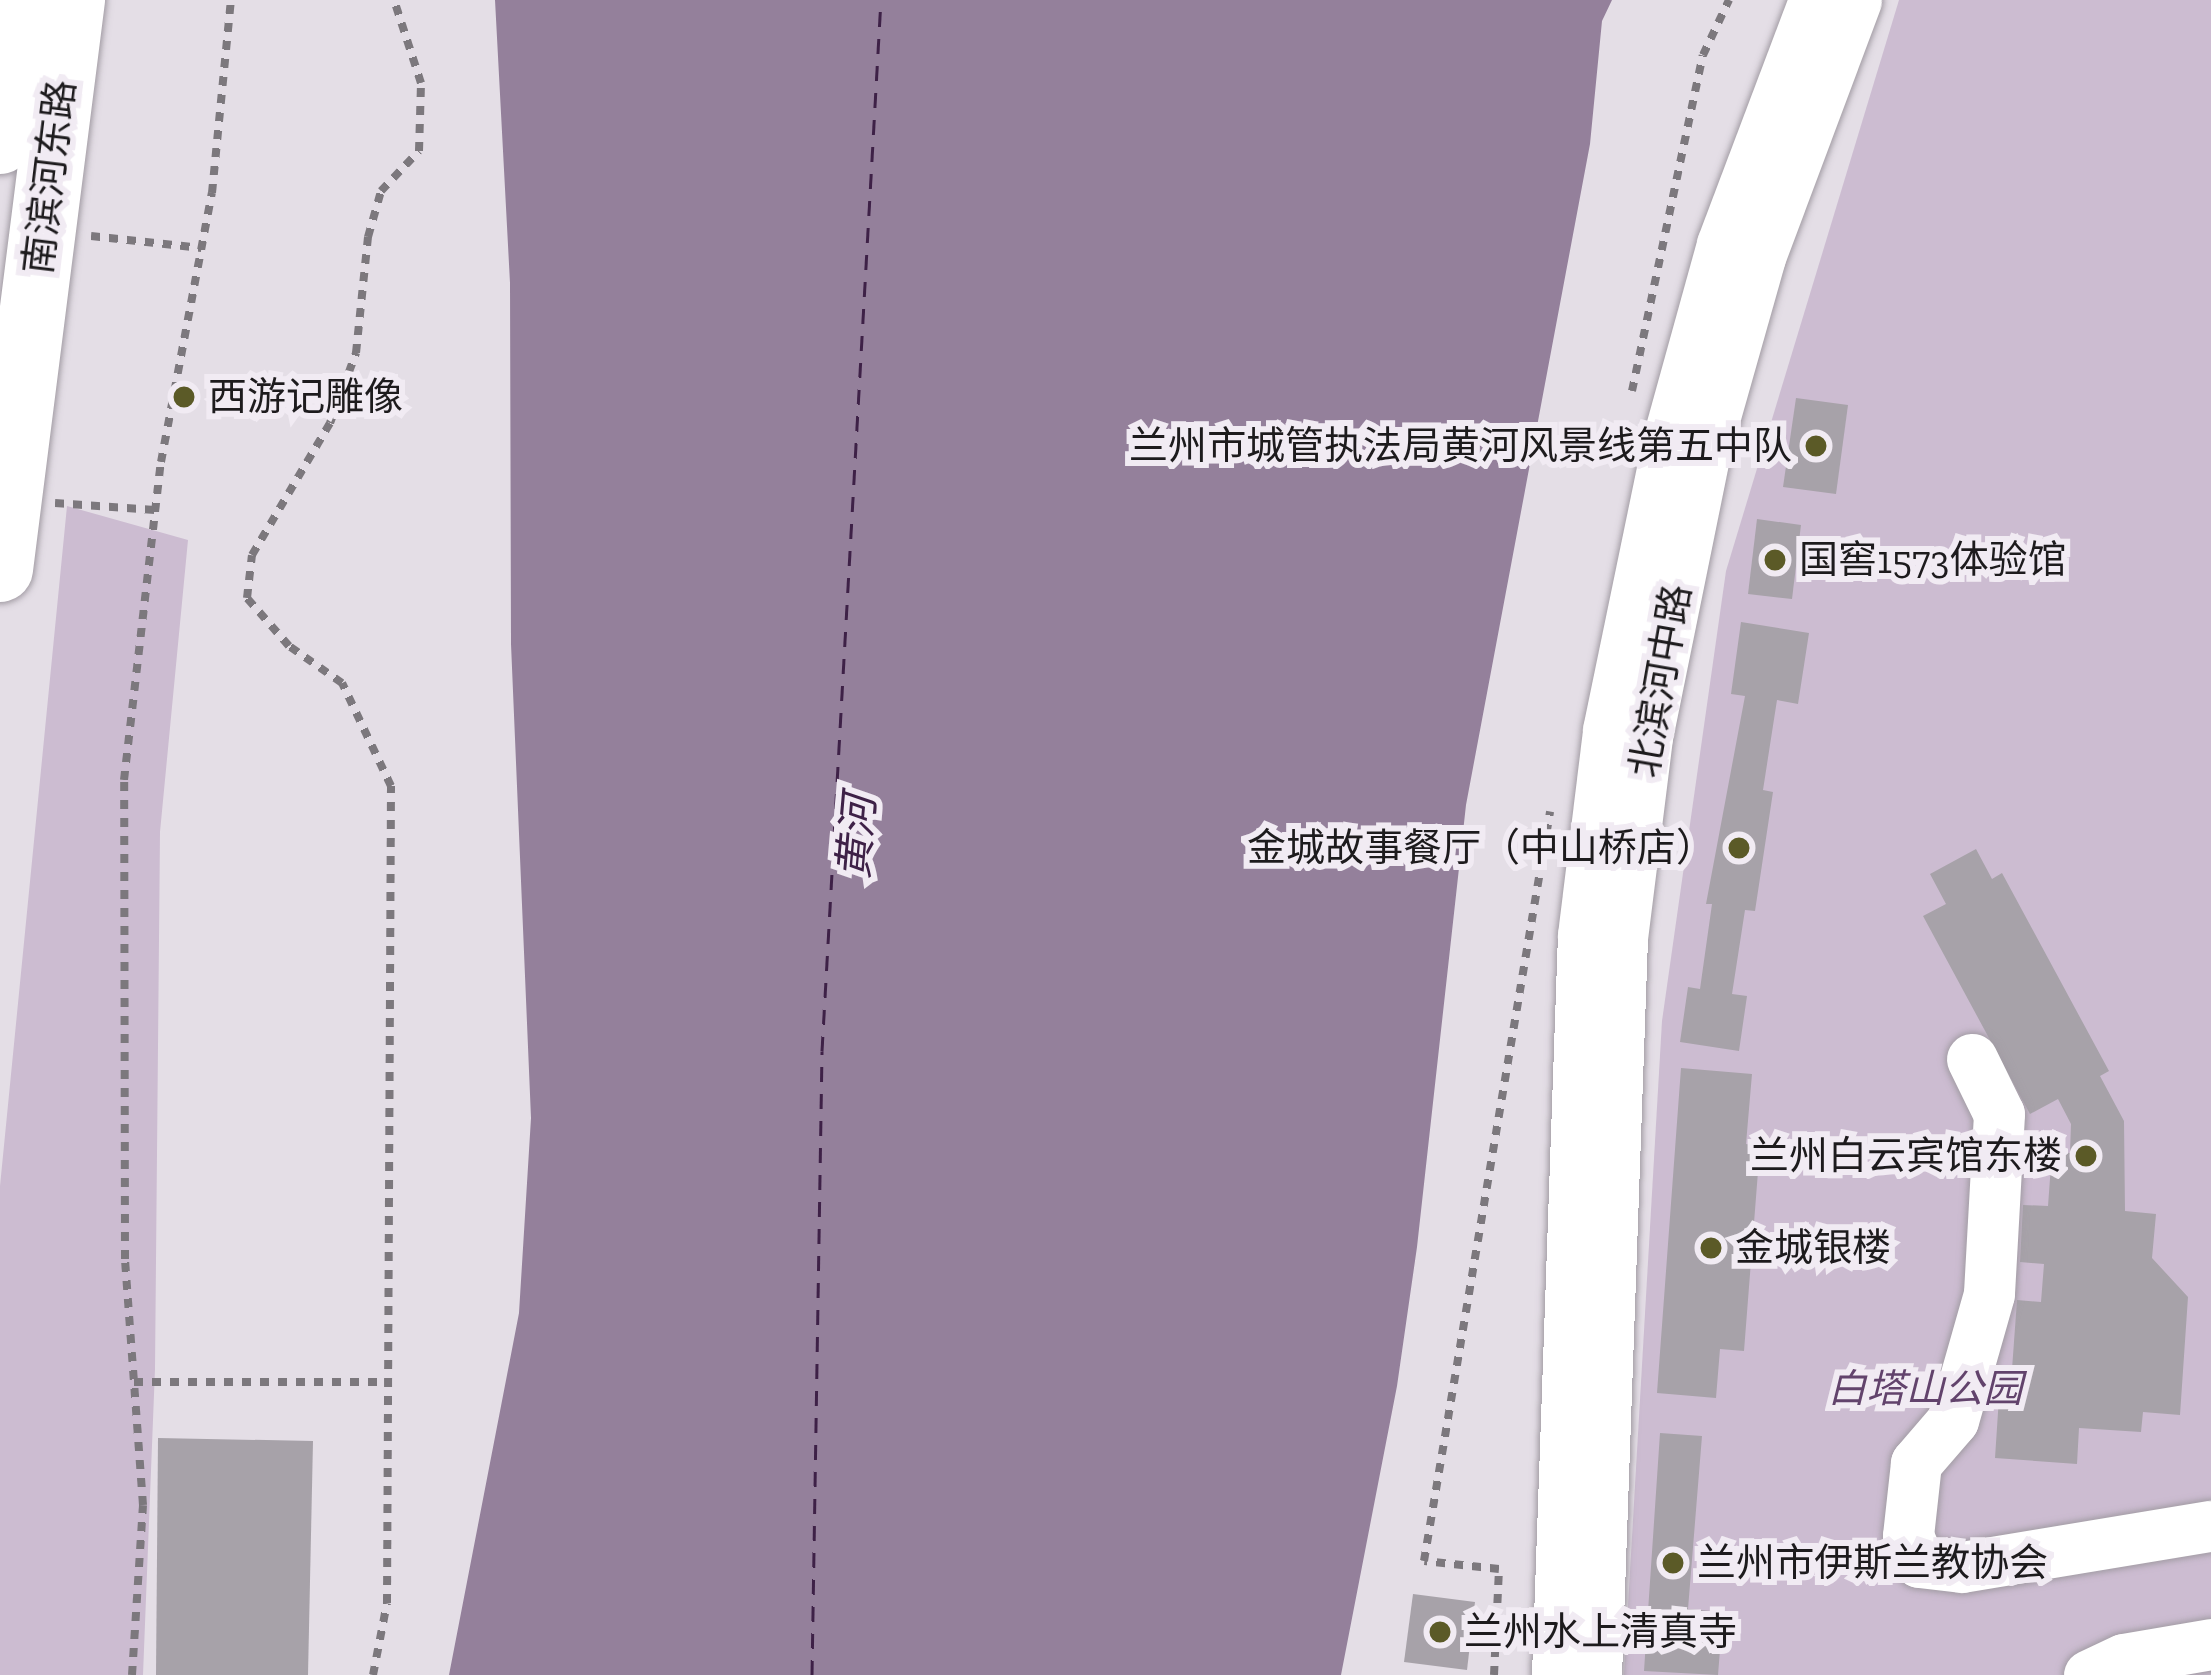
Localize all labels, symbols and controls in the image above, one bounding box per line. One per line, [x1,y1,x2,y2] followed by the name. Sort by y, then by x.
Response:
[15,77,85,277] street label: 南滨河东路
[208,374,403,420] place label: 西游记雕像
[171,384,197,410] marker: 西游记雕像
[1129,423,1792,469] place label: 兰州市城管执法局黄河风景线第五中队
[1803,433,1829,459] marker: 兰州市城管执法局黄河风景线第五中队
[1799,537,2066,583] place label: 国窖1573体验馆
[1762,547,1788,573] marker: 国窖1573体验馆
[1621,581,1701,781] street label: 北滨河中路
[828,793,886,881] water label: 黄河
[1247,825,1715,871] place label: 金城故事餐厅（中山桥店）
[1726,835,1752,861] marker: 金城故事餐厅（中山桥店）
[1750,1133,2062,1179] place label: 兰州白云宾馆东楼
[2073,1143,2099,1169] marker: 兰州白云宾馆东楼
[1735,1225,1891,1271] place label: 金城银楼
[1698,1235,1724,1261] marker: 金城银楼
[1828,1366,2022,1412] park label: 白塔山公园
[1697,1540,2048,1586] place label: 兰州市伊斯兰教协会
[1660,1550,1686,1576] marker: 兰州市伊斯兰教协会
[1464,1609,1737,1655] place label: 兰州水上清真寺
[1427,1619,1453,1645] marker: 兰州水上清真寺

